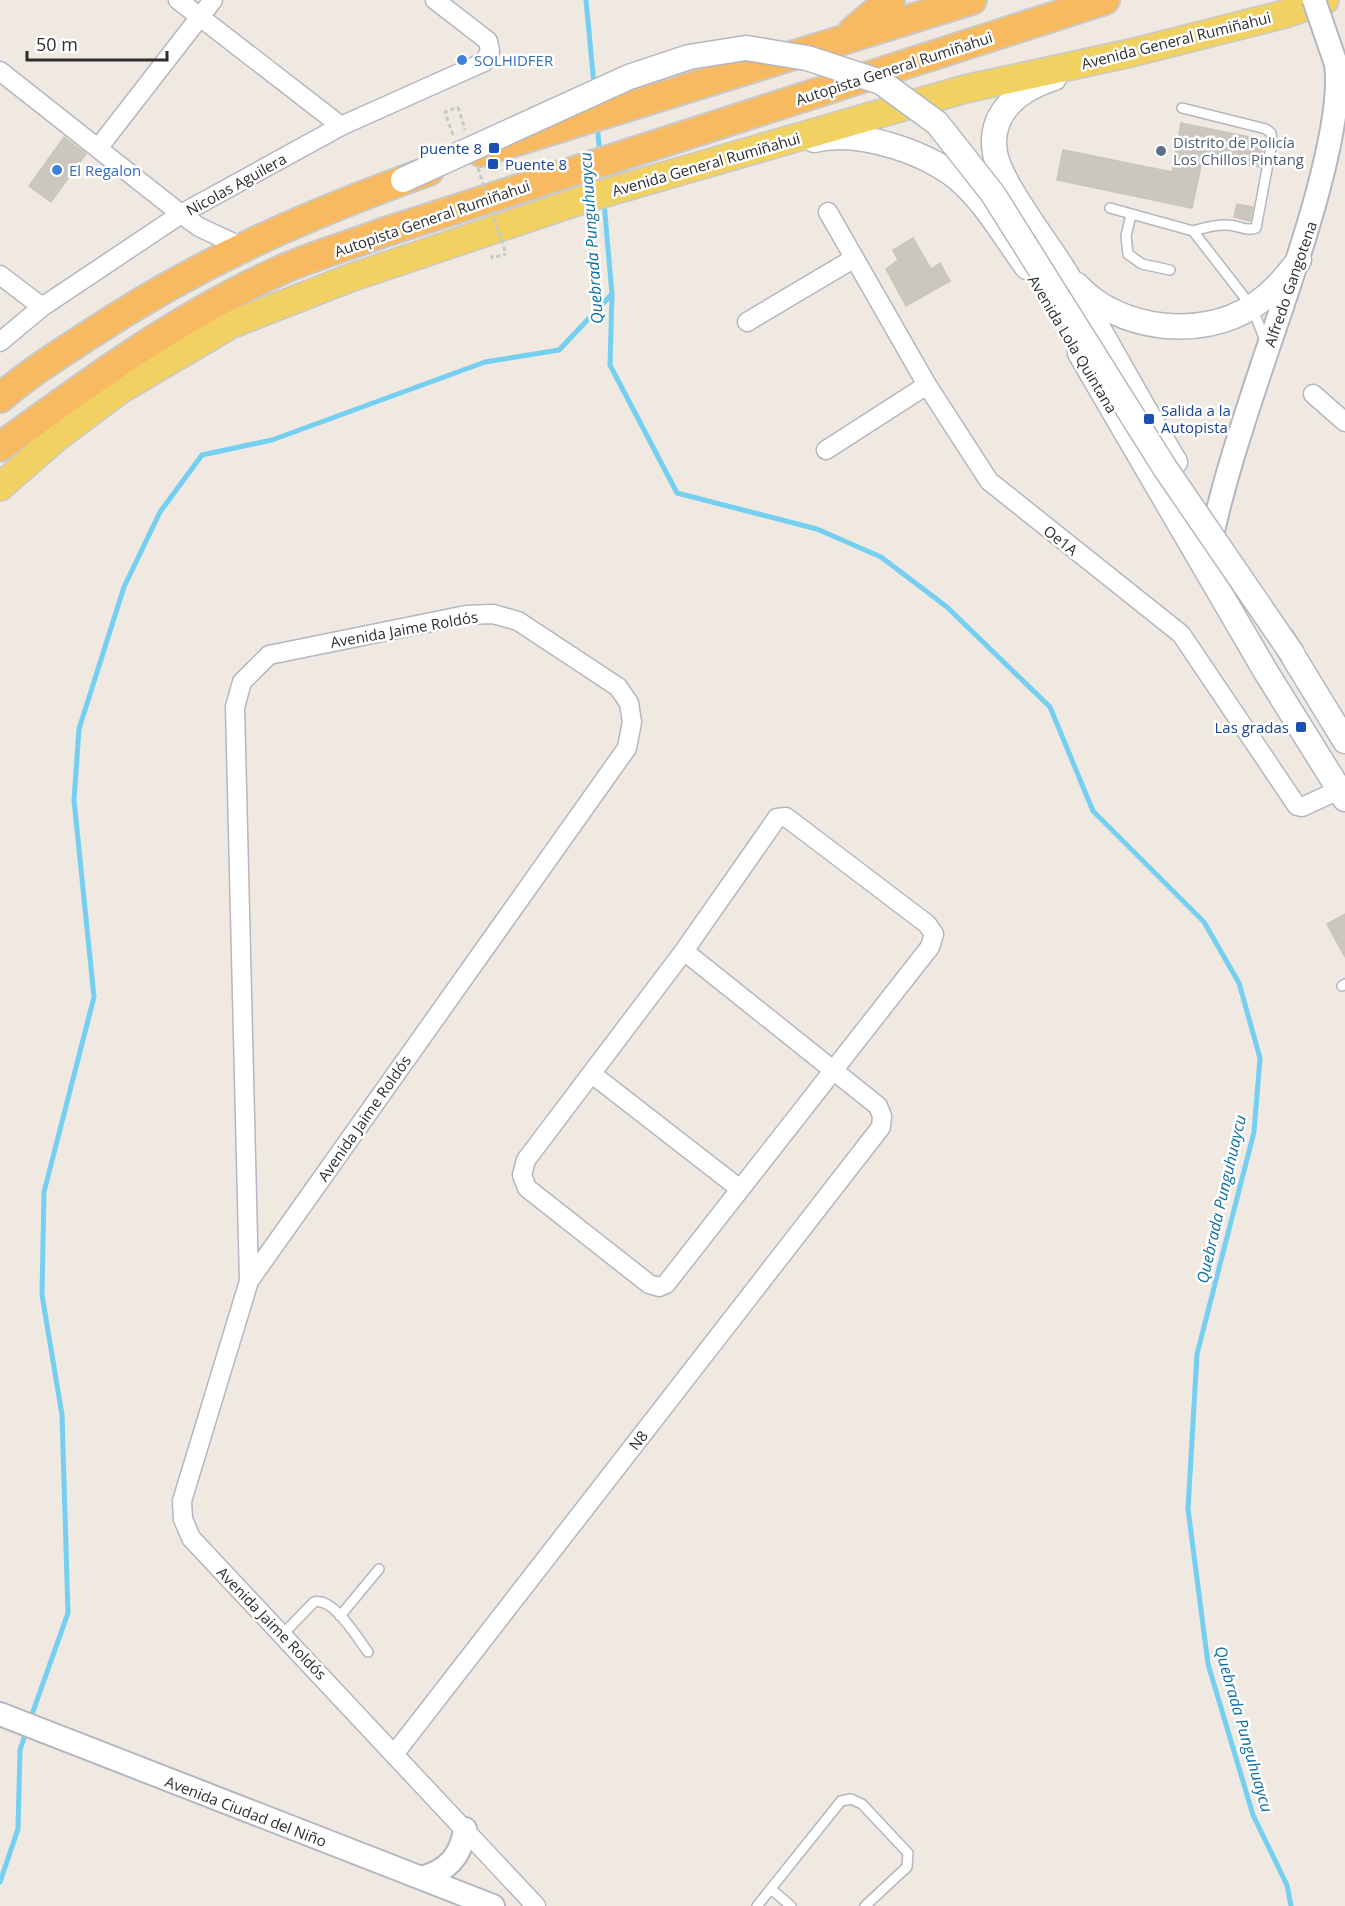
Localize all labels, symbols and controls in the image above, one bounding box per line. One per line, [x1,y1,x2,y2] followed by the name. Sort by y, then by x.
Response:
[1079,7,1273,73] street label: Avenida General Rumiñahui
[27,24,166,62] scale bar
[793,27,995,109] street label: Autopista General Rumiñahui
[36,32,78,56] text: 50 m
[474,50,554,70] place label: SOLHIDFER
[455,53,469,67] marker: SOLHIDFER
[610,128,802,200] street label: Avenida General Rumiñahui
[1173,132,1304,169] place label: Distrito de Policía Los Chillos Pintang
[420,138,482,158] place label: puente 8
[487,141,501,155] marker: puente 8
[1154,144,1168,158] marker: Distrito de Policía Los Chillos Pintang
[182,148,290,220] street label: Nicolas Aguilera
[574,151,608,325] water label: Quebrada Punguhuaycu
[505,154,567,174] place label: Puente 8
[486,157,500,171] marker: Puente 8
[69,160,141,180] place label: El Regalon
[50,163,64,177] marker: El Regalon
[331,175,533,261] street label: Autopista General Rumiñahui
[1259,218,1321,350] street label: Alfredo Gangotena
[1024,271,1122,417] street label: Avenida Lola Quintana
[1161,400,1231,437] place label: Salida a la Autopista
[1142,412,1156,426] marker: Salida a la Autopista
[1040,520,1083,560] street label: Oe1A
[329,606,479,652] street label: Avenida Jaime Roldós
[1215,717,1289,737] place label: Las gradas
[1294,720,1308,734] marker: Las gradas
[313,1051,415,1185] street label: Avenida Jaime Roldós
[1191,1113,1251,1285] water label: Quebrada Punguhuaycu
[624,1426,652,1454] street label: N8
[213,1562,331,1684] street label: Avenida Jaime Roldós
[1210,1643,1278,1815] water label: Quebrada Punguhuaycu
[162,1771,330,1851] street label: Avenida Ciudad del Niño

